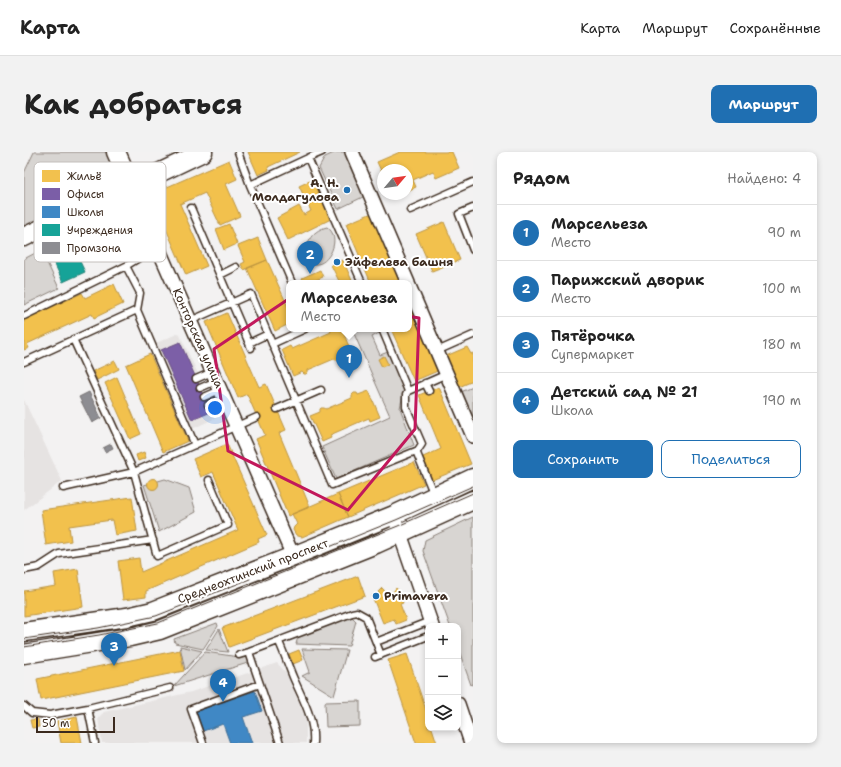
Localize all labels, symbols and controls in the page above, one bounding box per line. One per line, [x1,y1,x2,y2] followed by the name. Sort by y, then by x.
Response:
[20,15,80,40] text: Карта
[580,19,620,37] text: Карта
[642,19,708,37] text: Маршрут
[730,19,821,37] text: Сохранённые
[24,85,243,123] text: Как добраться
[711,85,817,123] button: Маршрут
[34,162,166,262] legend
[377,164,413,200] north arrow
[513,167,570,189] text: Рядом
[67,169,102,184] text: Жильё
[727,170,801,187] text: Найдено: 4
[252,175,340,205] place label: А. Н. Молдагулова
[342,185,352,195] marker: А. Н. Молдагулова
[67,187,104,202] text: Офисы
[67,205,104,220] text: Школы
[551,214,648,234] text: Марсельеза
[67,223,133,238] text: Учреждения
[523,224,529,241] text: 1
[767,224,801,241] text: 90 m
[551,234,591,251] text: Место
[67,241,121,256] text: Промзона
[297,241,323,274] pin: 2
[345,254,453,270] place label: Эйфелева башня
[332,257,342,267] marker: Эйфелева башня
[551,270,704,290] text: Парижский дворик
[286,280,412,332] popup
[521,280,531,297] text: 2
[762,280,801,297] text: 100 m
[169,286,227,391] street label: Конторская улица
[301,288,397,308] text: Марсельеза
[551,290,591,307] text: Место
[301,308,341,325] text: Место
[551,326,635,346] text: Пятёрочка
[521,336,531,353] text: 3
[762,336,801,353] text: 180 m
[336,345,362,378] pin: 1
[551,346,634,363] text: Супермаркет
[551,382,698,402] text: Детский сад № 21
[521,392,531,409] text: 4
[762,392,801,409] text: 190 m
[205,398,225,418] your location
[551,402,593,419] text: Школа
[513,440,653,478] button: Сохранить
[661,440,801,478] button: Поделиться
[175,534,332,607] street label: Среднеохтинский проспект
[384,588,449,604] place label: Primavera
[371,591,381,601] marker: Primavera
[425,623,461,731] map controls
[425,623,461,659] button: +
[101,633,127,666] pin: 3
[425,659,461,695] button: −
[210,669,236,702] pin: 4
[425,695,461,731] button: layers
[36,715,115,734] scale bar
[42,716,70,731] text: 50 m

